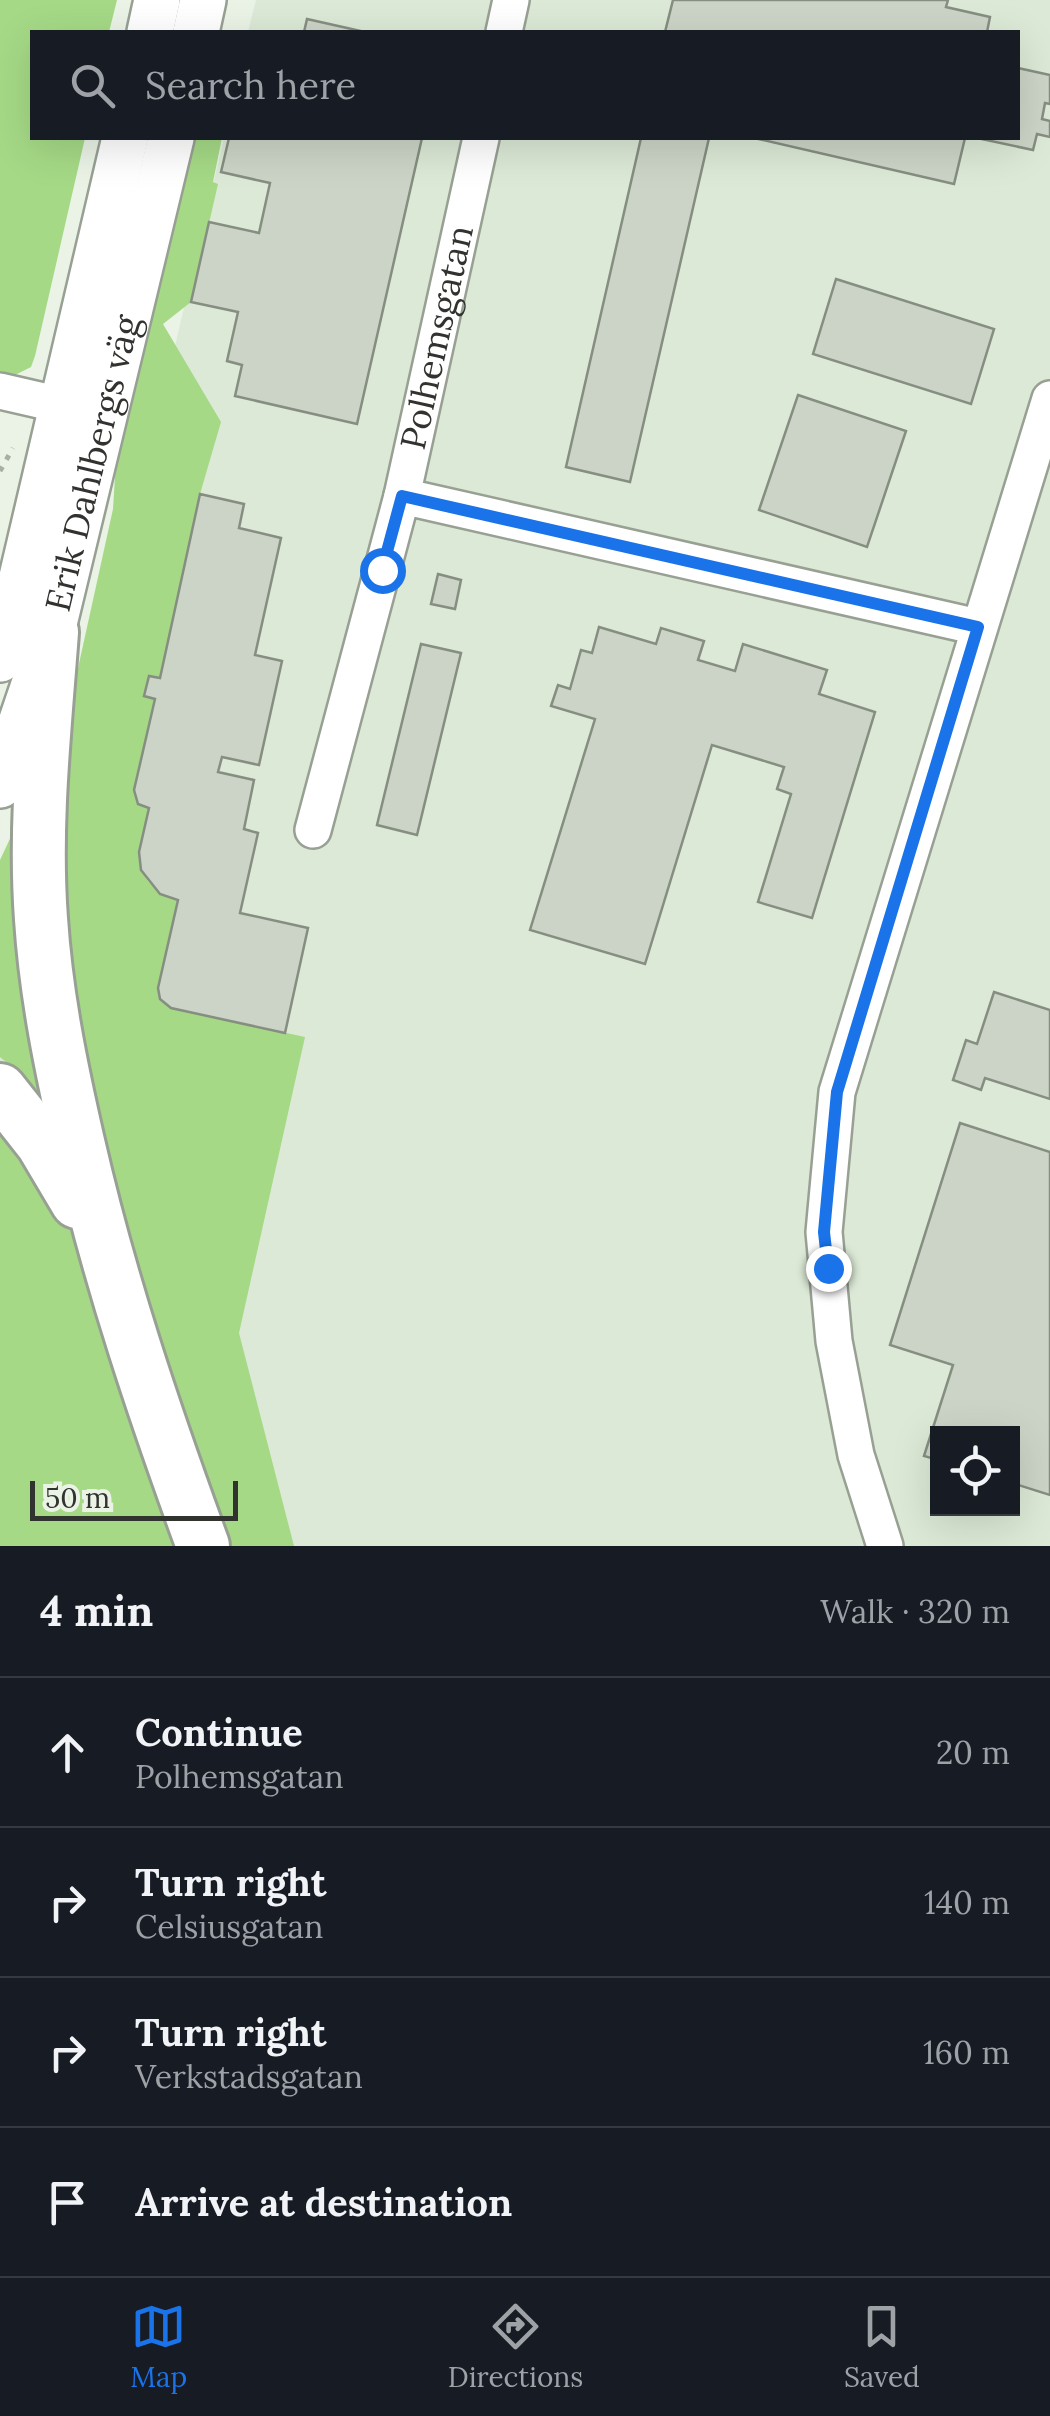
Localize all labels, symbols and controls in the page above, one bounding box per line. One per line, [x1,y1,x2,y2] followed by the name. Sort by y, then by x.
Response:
[30,30,1020,140] search box
[65,58,120,113] icon: search
[145,61,356,109] text: Search here
[390,221,483,454] street label: Polhemsgatan
[35,310,150,616] street label: Erik Dahlbergs väg
[360,548,406,594] route start
[806,1246,852,1292] route end
[930,1426,1020,1516] map controls
[930,1426,1020,1516] button: locate
[30,1476,238,1520] scale bar
[45,1480,110,1516] text: 50 m
[40,1584,153,1638] text: 4 min
[820,1591,1010,1632] text: Walk · 320 m
[135,1708,303,1756] text: Continue
[40,1725,95,1780] icon: ahead
[936,1732,1010,1773] text: 20 m
[135,1756,344,1797] text: Polhemsgatan
[135,1858,326,1906] text: Turn right
[40,1875,95,1930] icon: right
[924,1882,1010,1923] text: 140 m
[135,1906,323,1947] text: Celsiusgatan
[135,2008,326,2056] text: Turn right
[40,2025,95,2080] icon: right
[923,2032,1010,2073] text: 160 m
[135,2056,363,2097] text: Verkstadsgatan
[40,2175,95,2230] icon: arrive
[135,2178,512,2226] text: Arrive at destination
[130,2299,187,2395] tab: Map
[448,2299,583,2395] tab: Directions
[844,2299,920,2395] tab: Saved

